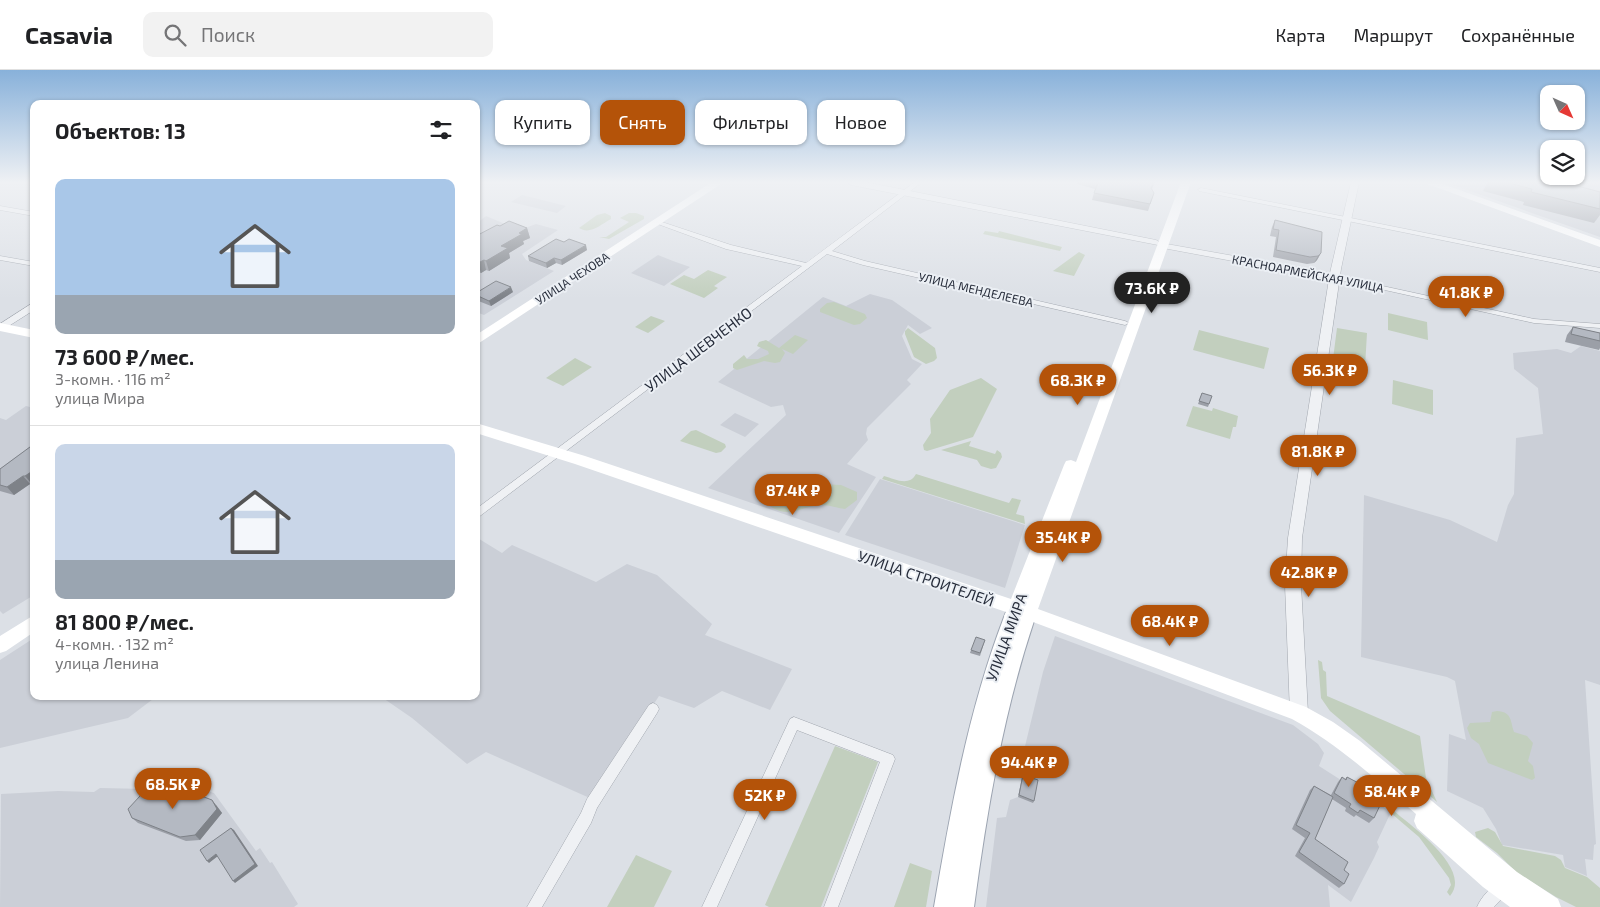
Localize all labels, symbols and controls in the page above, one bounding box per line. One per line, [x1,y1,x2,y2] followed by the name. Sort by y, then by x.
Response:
[143,12,493,57] search box
[25,20,113,49] text: Casavia
[161,21,189,49] icon: search
[201,23,255,46] text: Поиск
[1275,24,1325,46] text: Карта
[1353,24,1433,46] text: Маршрут
[1461,24,1575,46] text: Сохранённые
[1540,85,1585,130] north arrow
[1540,85,1585,185] map controls
[495,100,590,145] chip: Купить
[600,100,685,145] chip: Снять
[695,100,807,145] chip: Фильтры
[817,100,905,145] chip: Новое
[427,116,455,144] icon: filters
[55,118,186,143] text: Объектов: 13
[1540,140,1585,185] button: layers
[210,211,300,301] icon: home
[533,249,612,307] street label: УЛИЦА ЧЕХОВА
[1231,251,1386,295] street label: КРАСНОАРМЕЙСКАЯ УЛИЦА
[917,269,1035,309] street label: УЛИЦА МЕНДЕЛЕЕВА
[1106,272,1198,314] pin: 73.6K ₽
[1420,276,1512,318] pin: 41.8K ₽
[1125,278,1179,297] text: 73.6K ₽
[1439,282,1493,301] text: 41.8K ₽
[641,303,755,395] street label: УЛИЦА ШЕВЧЕНКО
[55,344,194,369] text: 73 600 ₽/мес.
[1284,354,1376,396] pin: 56.3K ₽
[1303,360,1357,379] text: 56.3K ₽
[1032,364,1124,406] pin: 68.3K ₽
[55,369,171,388] text: 3-комн. · 116 m²
[1050,370,1106,389] text: 68.3K ₽
[55,388,145,407] text: улица Мира
[1272,434,1364,477] pin: 81.8K ₽
[1291,441,1345,460] text: 81.8K ₽
[747,474,839,516] pin: 87.4K ₽
[210,477,300,567] icon: home
[766,480,820,499] text: 87.4K ₽
[1017,520,1109,563] pin: 35.4K ₽
[1036,527,1090,546] text: 35.4K ₽
[855,546,997,610] street label: УЛИЦА СТРОИТЕЛЕЙ
[1263,556,1355,598] pin: 42.8K ₽
[1281,562,1337,581] text: 42.8K ₽
[982,590,1031,684] street label: УЛИЦА МИРА
[1124,604,1216,647] pin: 68.4K ₽
[55,609,194,634] text: 81 800 ₽/мес.
[1142,611,1198,630] text: 68.4K ₽
[55,634,174,653] text: 4-комн. · 132 m²
[55,653,159,672] text: улица Ленина
[983,746,1075,788] pin: 94.4K ₽
[1001,752,1057,771] text: 94.4K ₽
[127,768,219,810] pin: 68.5K ₽
[145,774,201,793] text: 68.5K ₽
[1346,774,1438,817] pin: 58.4K ₽
[730,778,800,821] pin: 52K ₽
[1364,781,1420,800] text: 58.4K ₽
[744,785,786,804] text: 52K ₽

